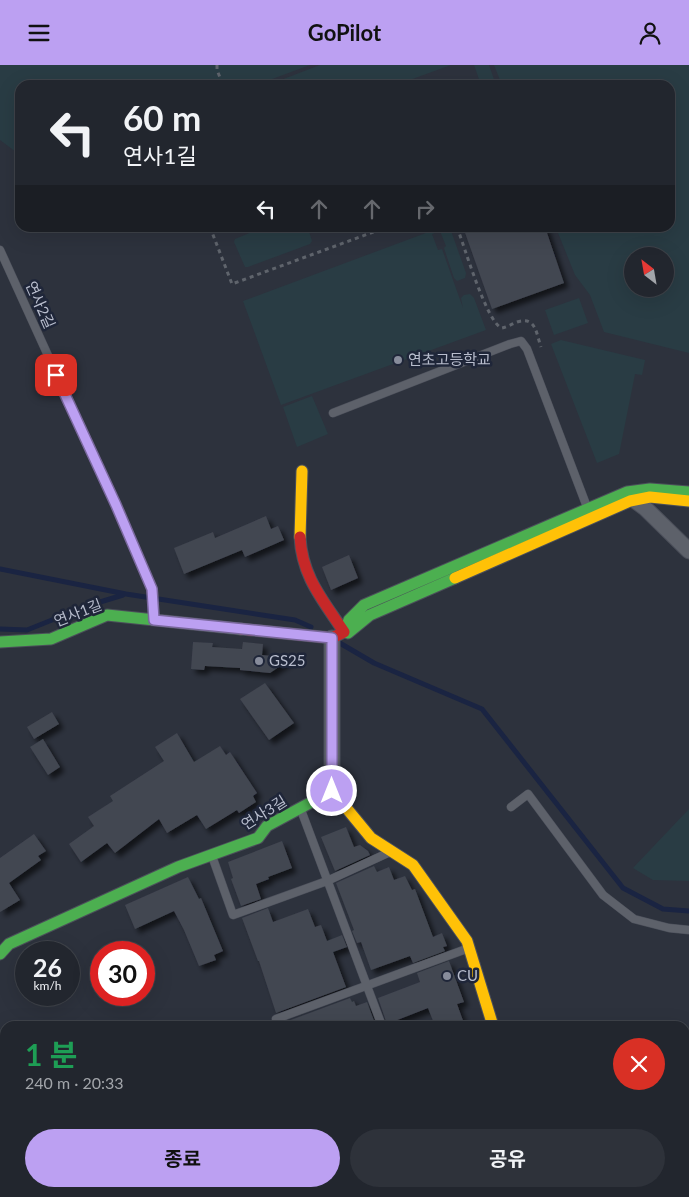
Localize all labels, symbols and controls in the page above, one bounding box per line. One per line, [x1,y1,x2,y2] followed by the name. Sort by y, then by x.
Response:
[25,19,53,47] icon: menu
[308,19,381,46] text: GoPilot
[636,19,664,47] icon: person
[123,96,201,138] text: 60 m
[40,100,105,165] icon: left
[123,142,196,169] text: 연사1길
[252,195,280,223] icon: left
[305,195,333,223] icon: ahead
[358,195,386,223] icon: ahead
[411,195,439,223] icon: right
[624,247,674,297] north arrow
[624,247,674,297] map controls
[23,278,59,331] street label: 연사2길
[408,350,491,368] place label: 연초고등학교
[35,354,77,396] pin
[392,354,404,366] marker: 연초고등학교
[42,361,70,389] icon: arrive
[51,595,104,629] street label: 연사1길
[269,651,306,669] place label: GS25
[253,655,265,667] marker: GS25
[305,764,357,816] position arrow
[237,791,289,833] street label: 연사3길
[90,941,155,1006] speed limit sign: 30
[33,952,62,982] text: 26
[457,966,478,984] place label: CU
[441,970,453,982] marker: CU
[33,978,62,993] text: km/h
[25,1036,77,1072] text: 1 분
[613,1038,665,1090] button: close
[25,1073,124,1092] text: 240 m · 20:33
[25,1129,340,1187] button: 종료
[350,1129,665,1187] button: 공유

